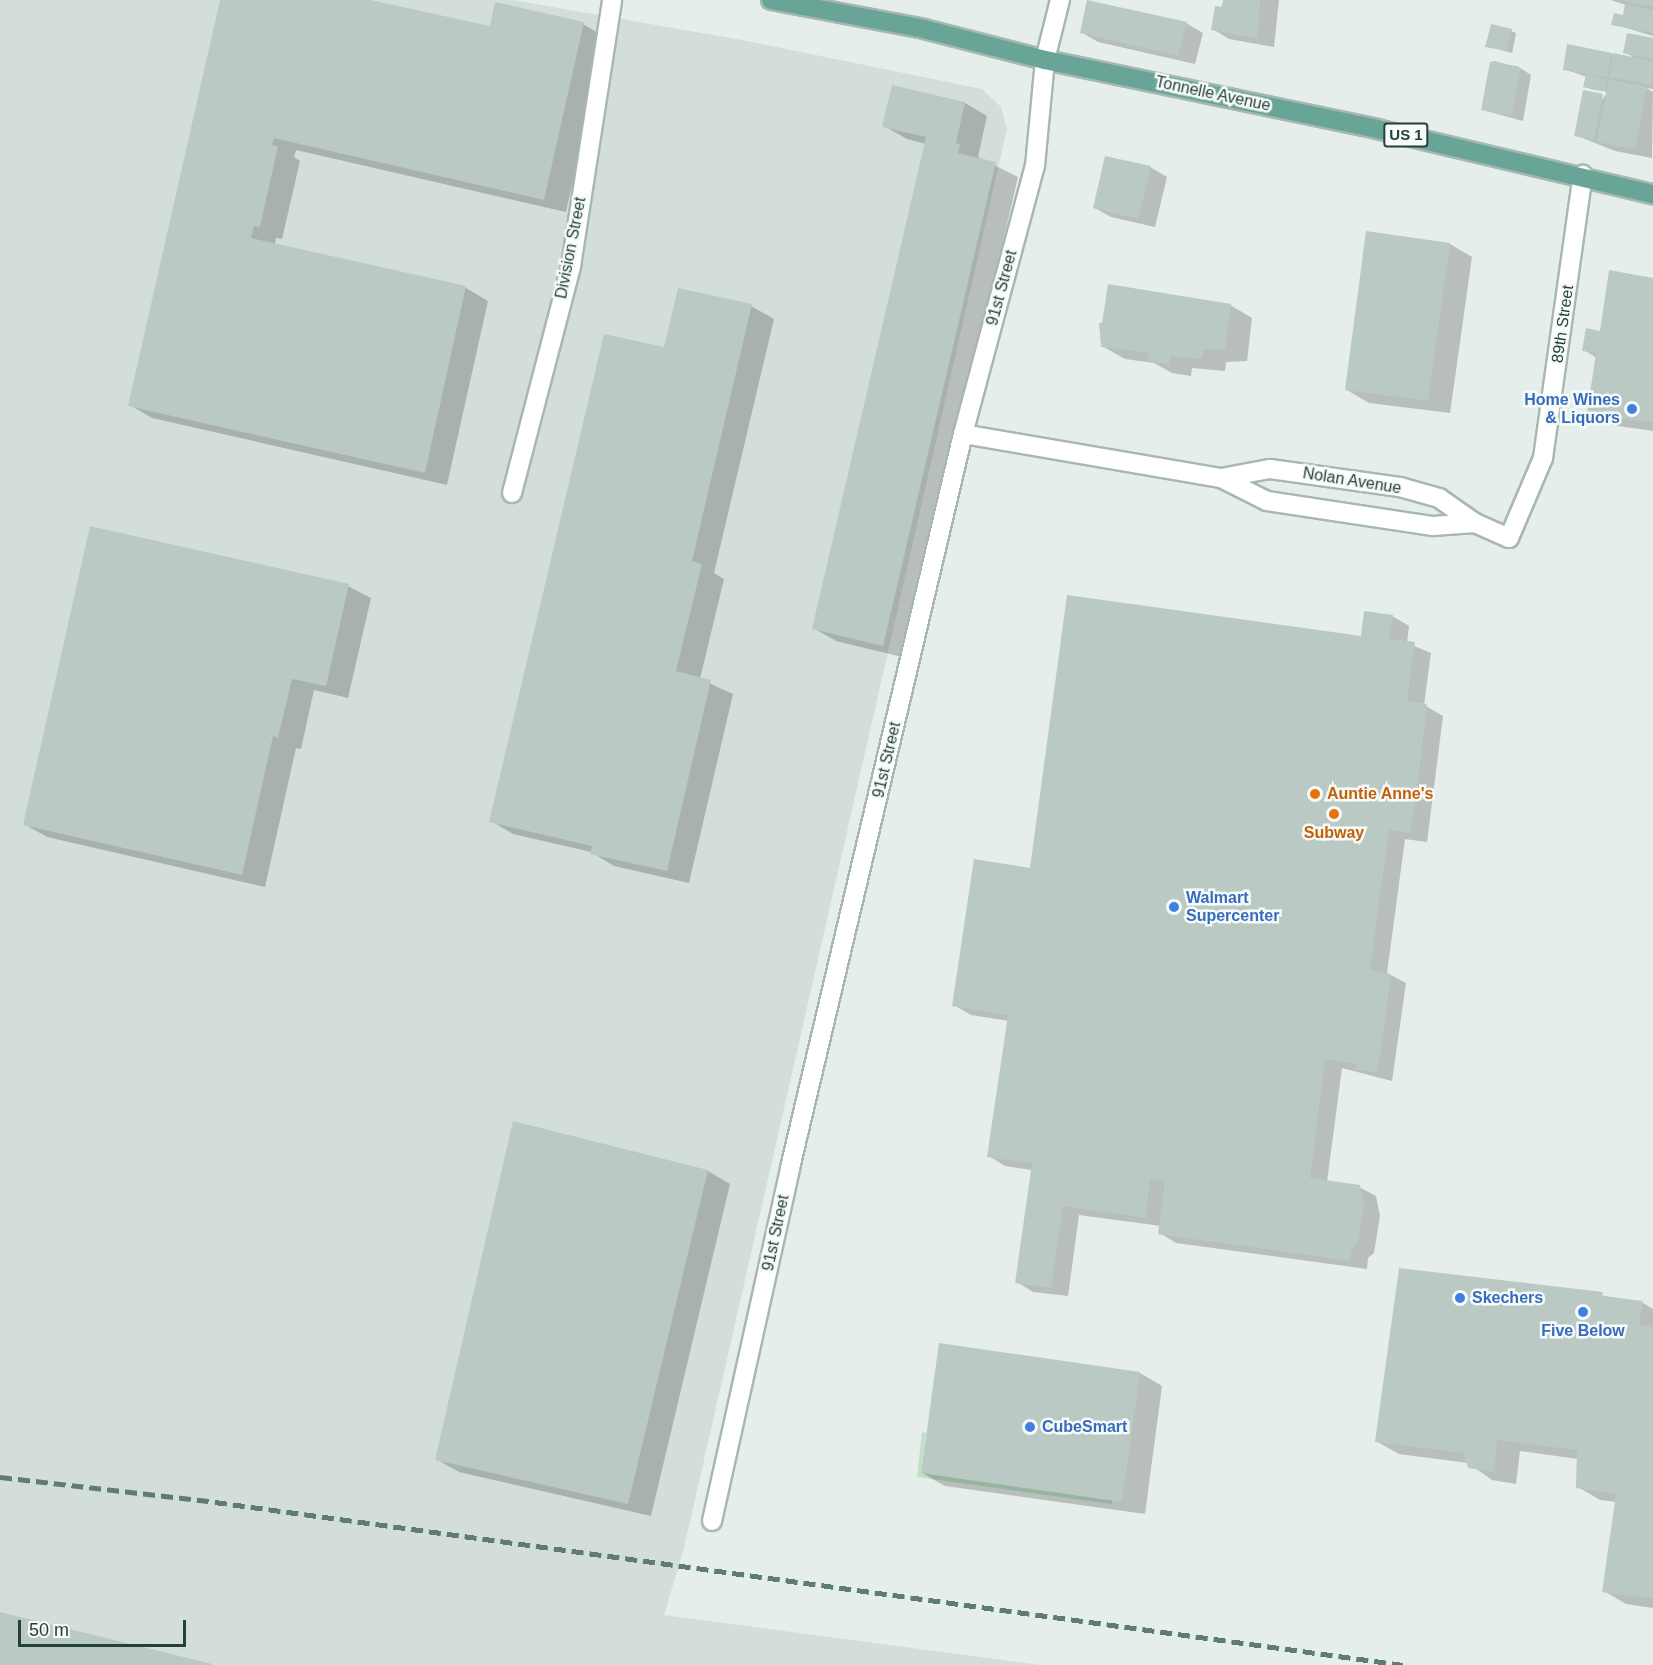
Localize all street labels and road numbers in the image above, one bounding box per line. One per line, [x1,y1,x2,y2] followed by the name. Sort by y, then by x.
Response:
[1153,72,1273,116] street label: Tonnelle Avenue
[1382,123,1430,147] road number: US 1
[552,196,590,300] street label: Division Street
[983,248,1021,328] street label: 91st Street
[1548,284,1578,364] street label: 89th Street
[1301,464,1403,498] street label: Nolan Avenue
[869,720,905,800] street label: 91st Street
[759,1193,793,1273] street label: 91st Street

